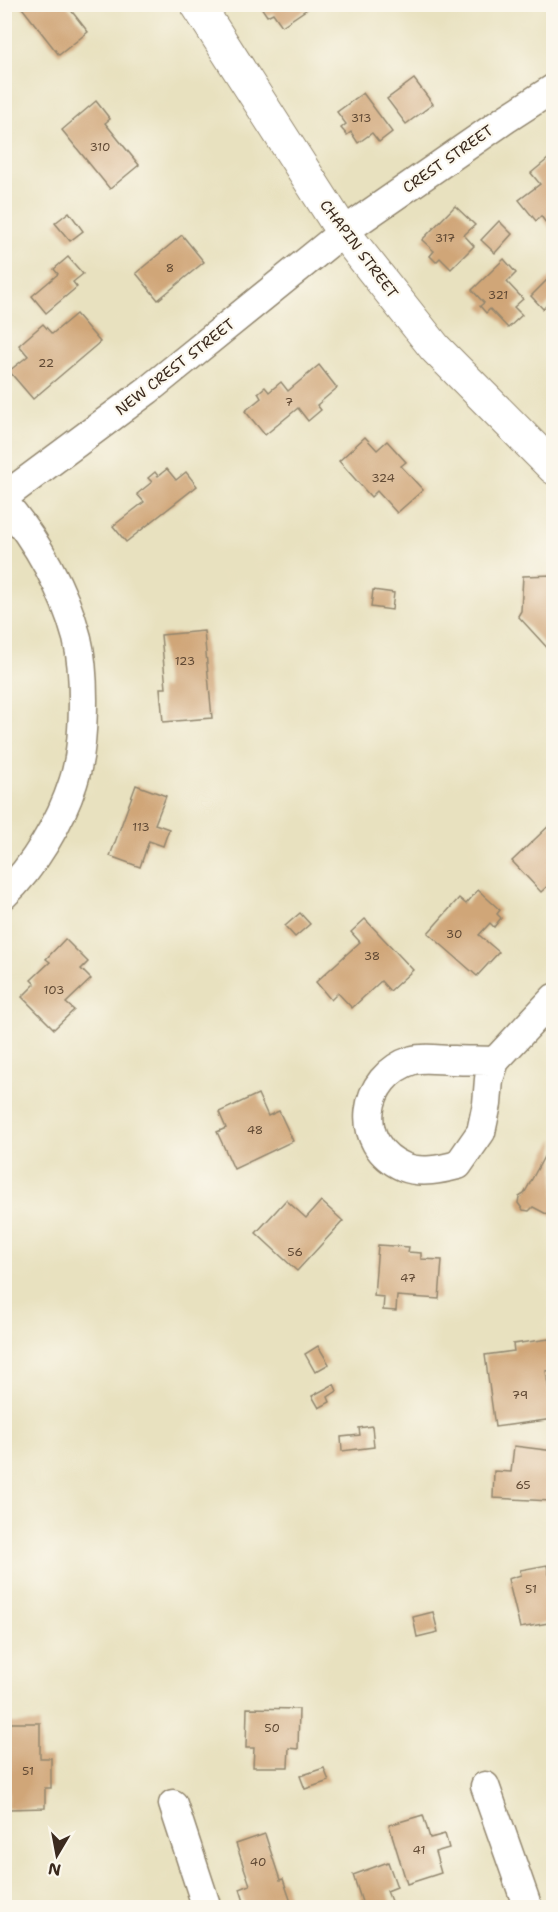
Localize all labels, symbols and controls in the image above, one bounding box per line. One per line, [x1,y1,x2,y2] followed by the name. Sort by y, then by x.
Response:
[351,110,371,126] house number: 313
[399,120,497,198] street label: CREST STREET
[90,139,110,155] house number: 310
[315,196,403,302] street label: CHAPIN STREET
[435,230,455,246] house number: 317
[166,260,174,276] house number: 8
[488,287,508,303] house number: 321
[111,314,239,420] street label: NEW CREST STREET
[38,355,54,371] house number: 22
[285,394,293,410] house number: 7
[371,470,395,486] house number: 324
[175,653,195,669] house number: 123
[132,819,150,835] house number: 113
[446,926,462,942] house number: 30
[364,948,380,964] house number: 38
[44,982,64,998] house number: 103
[247,1122,263,1138] house number: 48
[287,1244,303,1260] house number: 56
[400,1270,416,1286] house number: 47
[512,1387,528,1403] house number: 79
[515,1477,531,1493] house number: 65
[525,1581,537,1597] house number: 51
[264,1720,280,1736] house number: 50
[22,1763,34,1779] house number: 51
[27,1825,87,1885] north arrow
[413,1842,425,1858] house number: 41
[250,1854,266,1870] house number: 40
[46,1858,63,1881] text: N

